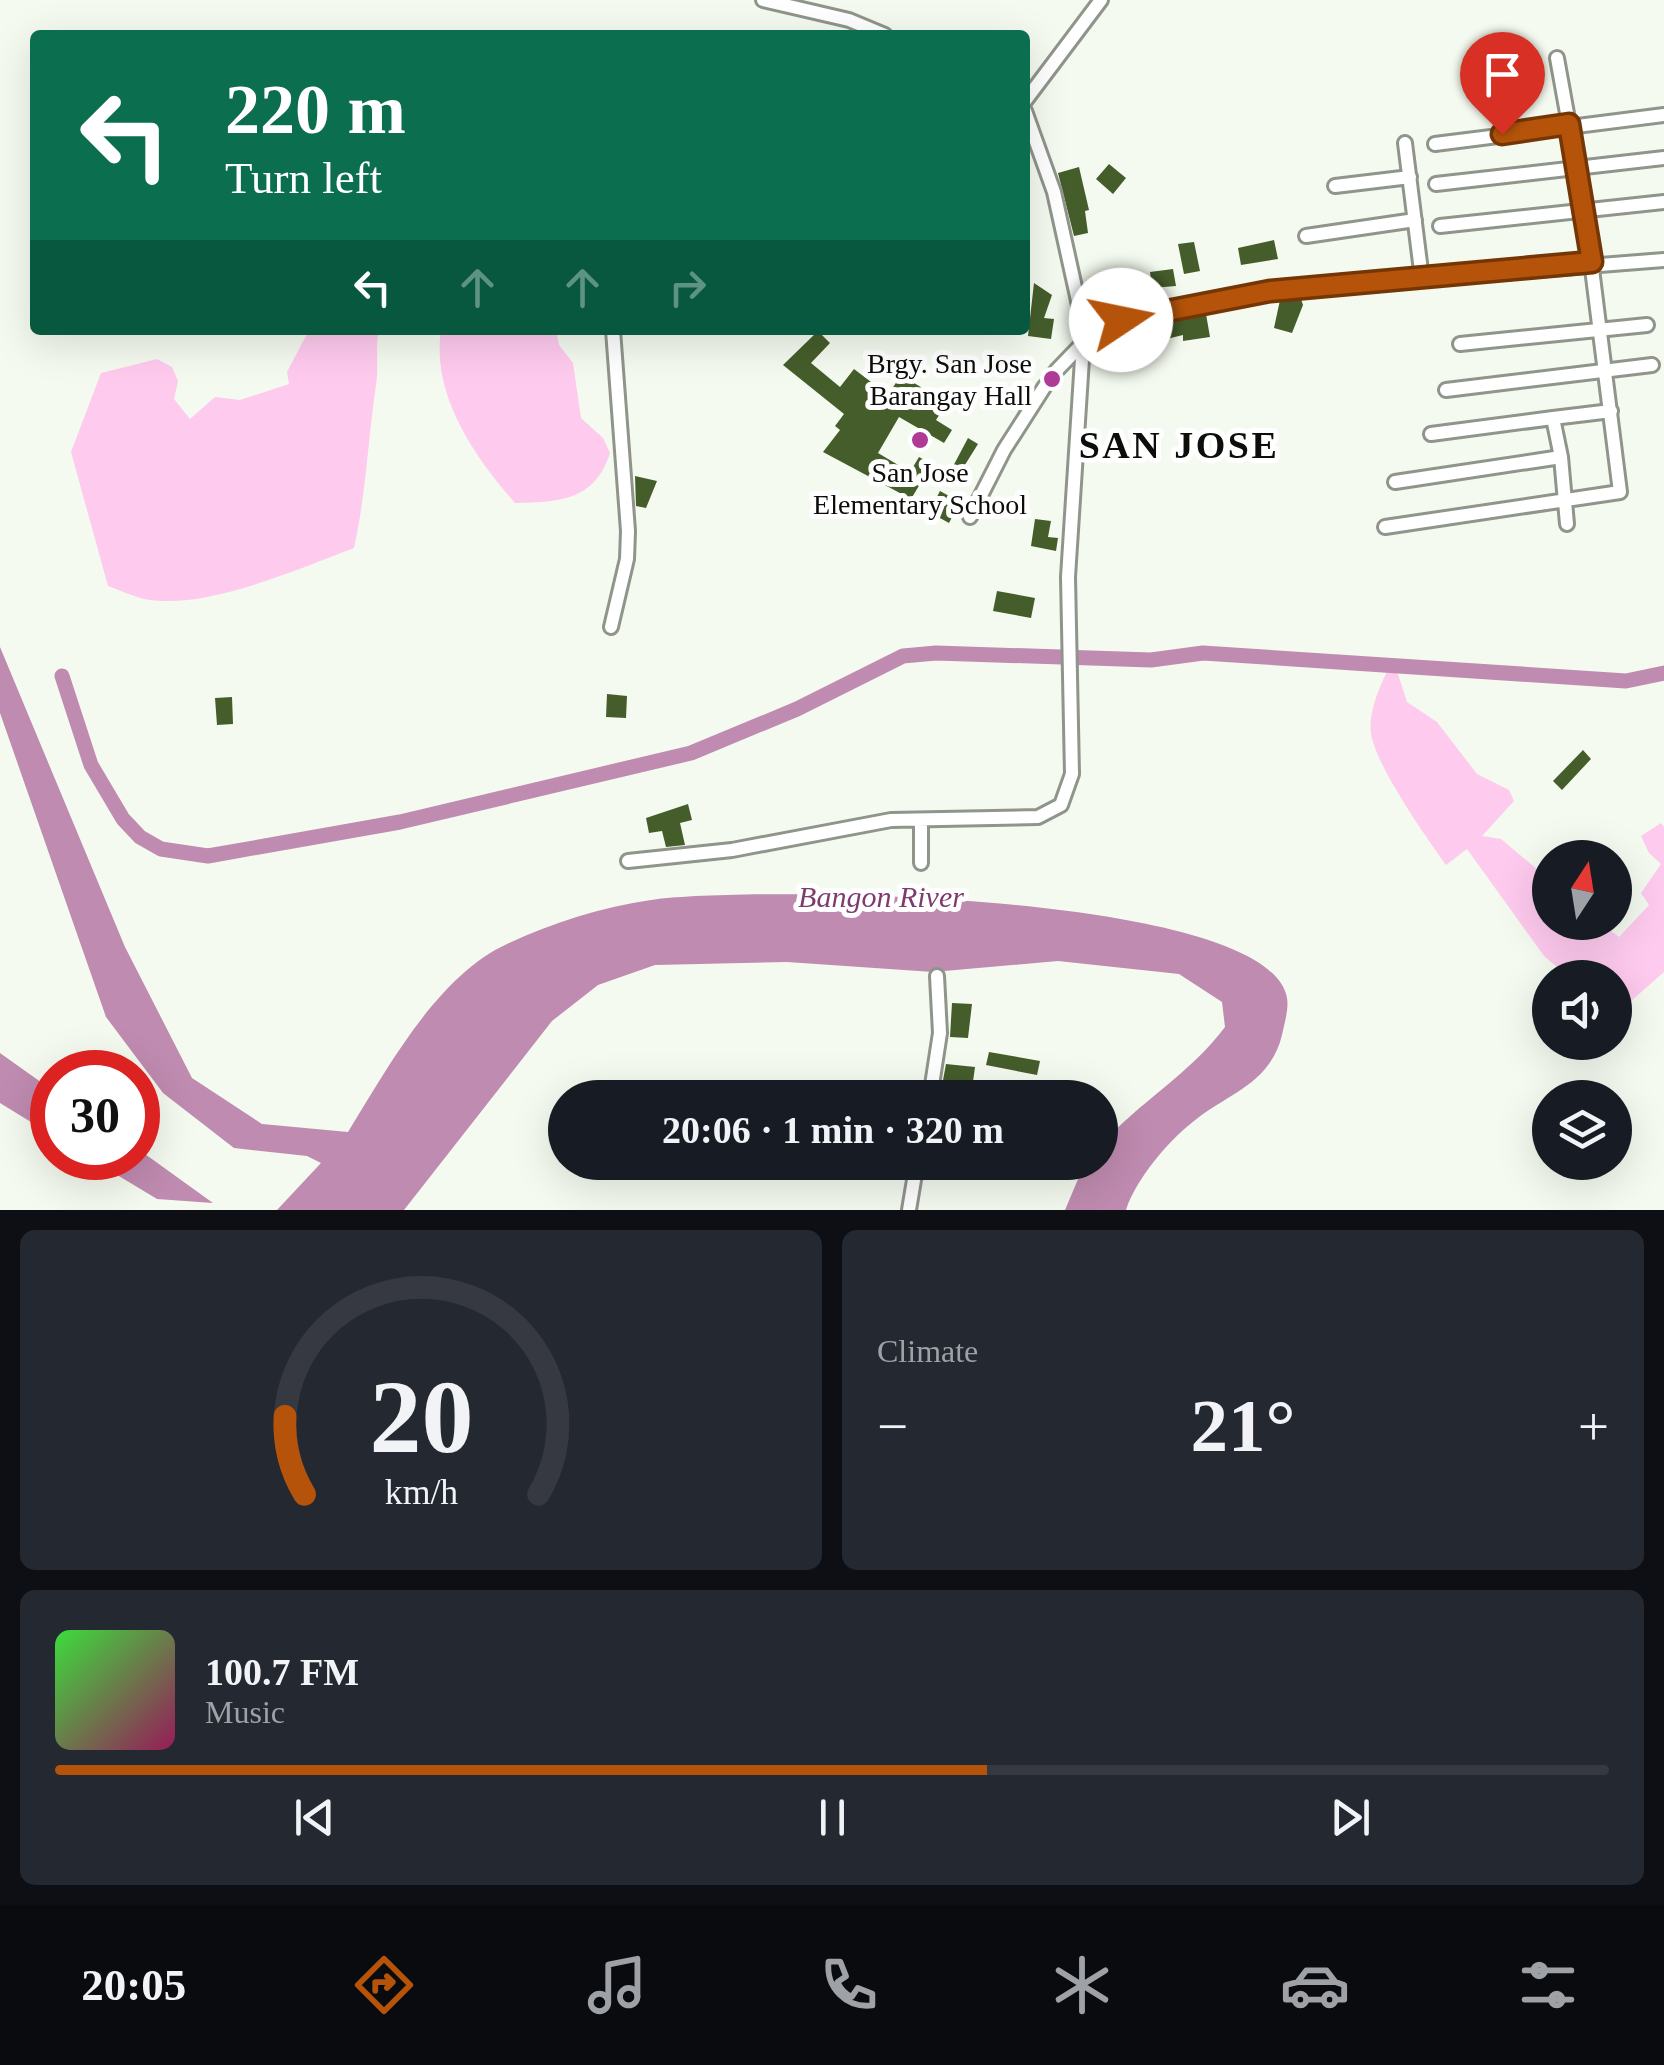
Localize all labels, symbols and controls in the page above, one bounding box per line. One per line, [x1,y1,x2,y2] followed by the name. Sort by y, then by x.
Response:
[1460,32,1545,135] pin
[1475,47,1530,102] icon: arrive
[60,70,190,200] icon: left
[225,71,406,148] text: 220 m
[225,153,382,203] text: Turn left
[345,260,400,315] icon: left
[450,260,505,315] icon: ahead
[555,260,610,315] icon: ahead
[660,260,715,315] icon: right
[1069,268,1173,372] position arrow
[867,348,1032,411] place label: Brgy. San Jose Barangay Hall
[1041,368,1063,390] marker: Brgy. San Jose Barangay Hall
[1079,424,1279,466] district label: SAN JOSE
[909,429,931,451] marker: San Jose Elementary School
[813,457,1027,520] place label: San Jose Elementary School
[1532,840,1632,940] north arrow
[1532,840,1632,1180] map controls
[798,880,964,913] water label: Bangon River
[1532,960,1632,1060] button: sound
[30,1050,160,1180] speed limit sign: 30
[1532,1080,1632,1180] button: layers
[662,1109,1004,1151] text: 20:06 · 1 min · 320 m
[877,1333,978,1369] text: Climate
[369,1359,473,1474] text: 20
[1191,1384,1296,1467] text: 21°
[877,1396,908,1457] text: −
[1578,1396,1609,1457] text: +
[384,1472,458,1512] text: km/h
[205,1651,359,1693] text: 100.7 FM
[205,1694,285,1730] text: Music
[287,1790,342,1845] icon: previous
[805,1790,860,1845] icon: pause
[1323,1790,1378,1845] icon: next
[349,1950,419,2020] icon: directions
[582,1950,652,2020] icon: music
[814,1950,884,2020] icon: phone
[1047,1950,1117,2020] icon: climate
[1280,1950,1350,2020] icon: car
[1513,1950,1583,2020] icon: filters
[81,1960,186,2010] text: 20:05

